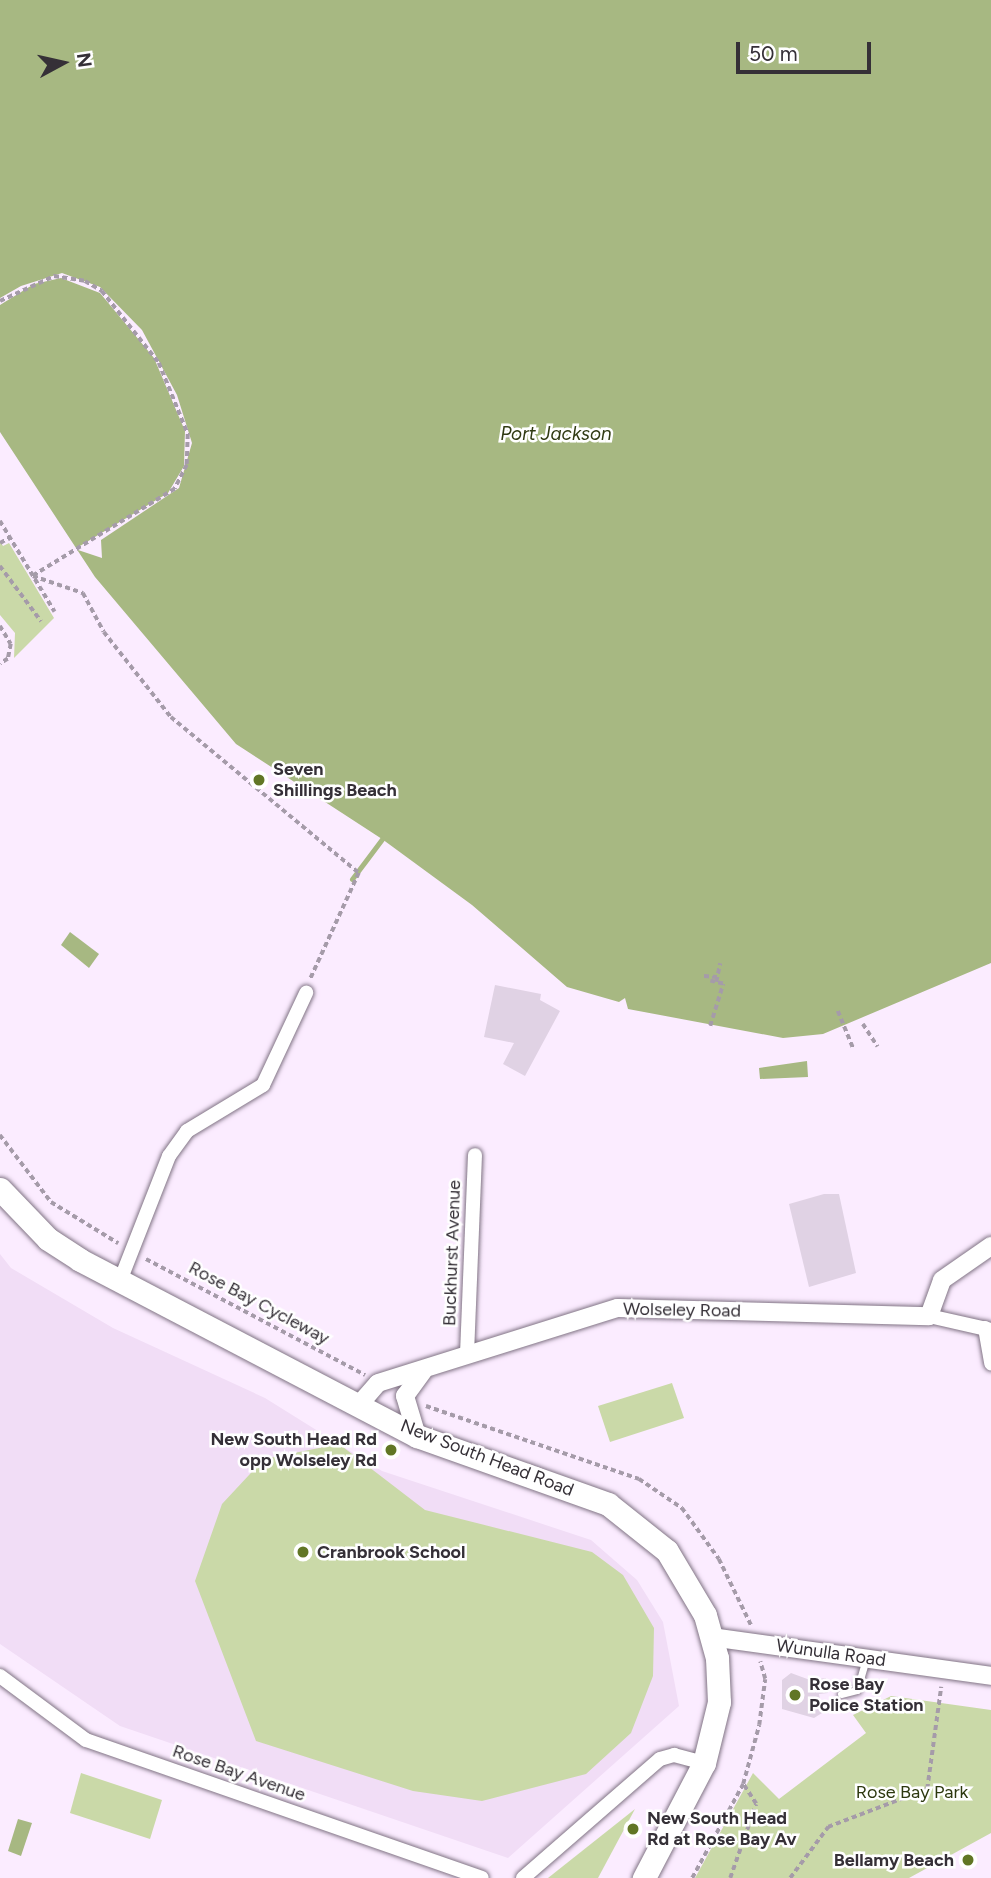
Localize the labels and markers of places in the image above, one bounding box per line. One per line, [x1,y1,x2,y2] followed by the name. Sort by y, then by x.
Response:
[273,759,397,802] place label: Seven Shillings Beach
[251,772,267,788] marker: Seven Shillings Beach
[210,1429,377,1472] place label: New South Head Rd opp Wolseley Rd
[383,1442,399,1458] marker: New South Head Rd opp Wolseley Rd
[317,1541,465,1563] place label: Cranbrook School
[295,1544,311,1560] marker: Cranbrook School
[809,1674,924,1716] place label: Rose Bay Police Station
[787,1687,803,1703] marker: Rose Bay Police Station
[647,1808,797,1850] place label: New South Head Rd at Rose Bay Av
[625,1821,641,1837] marker: New South Head Rd at Rose Bay Av
[834,1849,954,1871] place label: Bellamy Beach
[960,1852,976,1868] marker: Bellamy Beach

